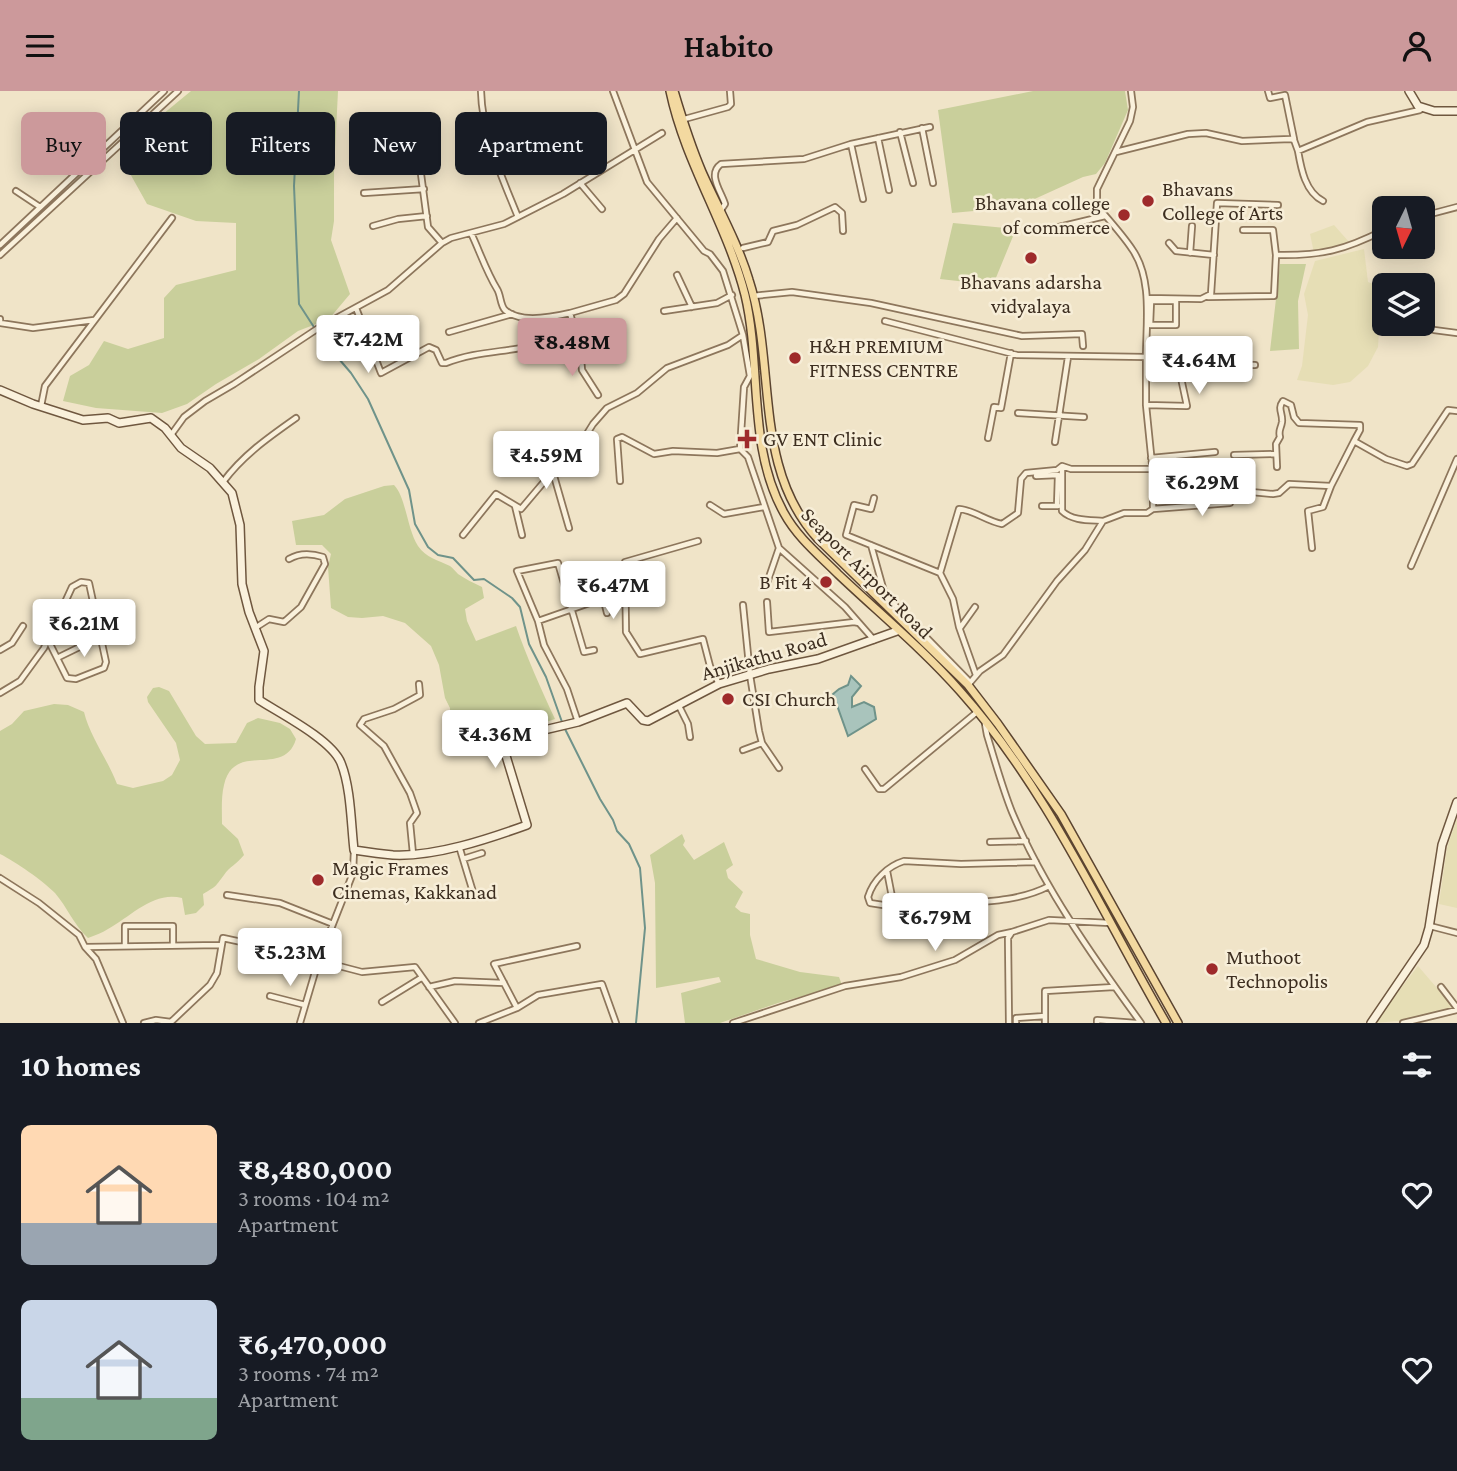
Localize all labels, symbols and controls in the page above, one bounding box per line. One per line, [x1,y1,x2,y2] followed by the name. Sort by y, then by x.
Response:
[21,27,59,65] icon: menu
[1398,27,1436,65] icon: person
[683,28,774,64] text: Habito
[21,112,106,175] chip: Buy
[120,112,212,175] chip: Rent
[226,112,335,175] chip: Filters
[349,112,441,175] chip: New
[455,112,607,175] chip: Apartment
[1162,177,1283,225] place label: Bhavans College of Arts
[975,191,1110,239] place label: Bhavana college of commerce
[1140,193,1156,209] marker: Bhavans College of Arts
[1372,196,1435,259] north arrow
[1372,196,1435,336] map controls
[1116,207,1132,223] marker: Bhavana college of commerce
[1023,250,1039,266] marker: Bhavans adarsha vidyalaya
[960,270,1102,318] place label: Bhavans adarsha vidyalaya
[1372,273,1435,336] button: layers
[311,315,425,375] pin: ₹7.42M
[515,319,629,378] pin: ₹8.48M
[332,325,404,351] text: ₹7.42M
[534,328,610,354] text: ₹8.48M
[809,334,958,382] place label: H&H PREMIUM FITNESS CENTRE
[1142,337,1256,396] pin: ₹4.64M
[1162,346,1236,372] text: ₹4.64M
[787,350,803,366] marker: H&H PREMIUM FITNESS CENTRE
[763,427,882,451] place label: GV ENT Clinic
[737,429,757,449] marker: GV ENT Clinic
[489,431,603,491] pin: ₹4.59M
[509,441,583,467] text: ₹4.59M
[1145,459,1259,518] pin: ₹6.29M
[1165,468,1239,494] text: ₹6.29M
[796,502,938,644] street label: Seaport Airport Road
[556,561,670,621] pin: ₹6.47M
[759,570,812,594] place label: B Fit 4
[576,571,650,597] text: ₹6.47M
[818,574,834,590] marker: B Fit 4
[27,599,141,659] pin: ₹6.21M
[49,609,119,635] text: ₹6.21M
[698,627,830,685] street label: Anjikathu Road
[742,687,836,711] place label: CSI Church
[720,691,736,707] marker: CSI Church
[438,711,552,770] pin: ₹4.36M
[458,720,532,746] text: ₹4.36M
[332,856,497,904] place label: Magic Frames Cinemas, Kakkanad
[310,872,326,888] marker: Magic Frames Cinemas, Kakkanad
[878,893,992,953] pin: ₹6.79M
[898,903,972,929] text: ₹6.79M
[233,929,347,988] pin: ₹5.23M
[254,938,326,964] text: ₹5.23M
[1226,945,1328,993] place label: Muthoot Technopolis
[1204,961,1220,977] marker: Muthoot Technopolis
[1398,1046,1436,1084] icon: filters
[21,1049,141,1082] text: 10 homes
[238,1152,392,1185] text: ₹8,480,000
[77,1153,161,1237] icon: home
[1398,1176,1436,1214] icon: heart
[238,1185,390,1211] text: 3 rooms · 104 m²
[238,1211,338,1237] text: Apartment
[238,1327,387,1360] text: ₹6,470,000
[77,1328,161,1412] icon: home
[1398,1351,1436,1389] icon: heart
[238,1360,379,1386] text: 3 rooms · 74 m²
[238,1386,338,1412] text: Apartment

